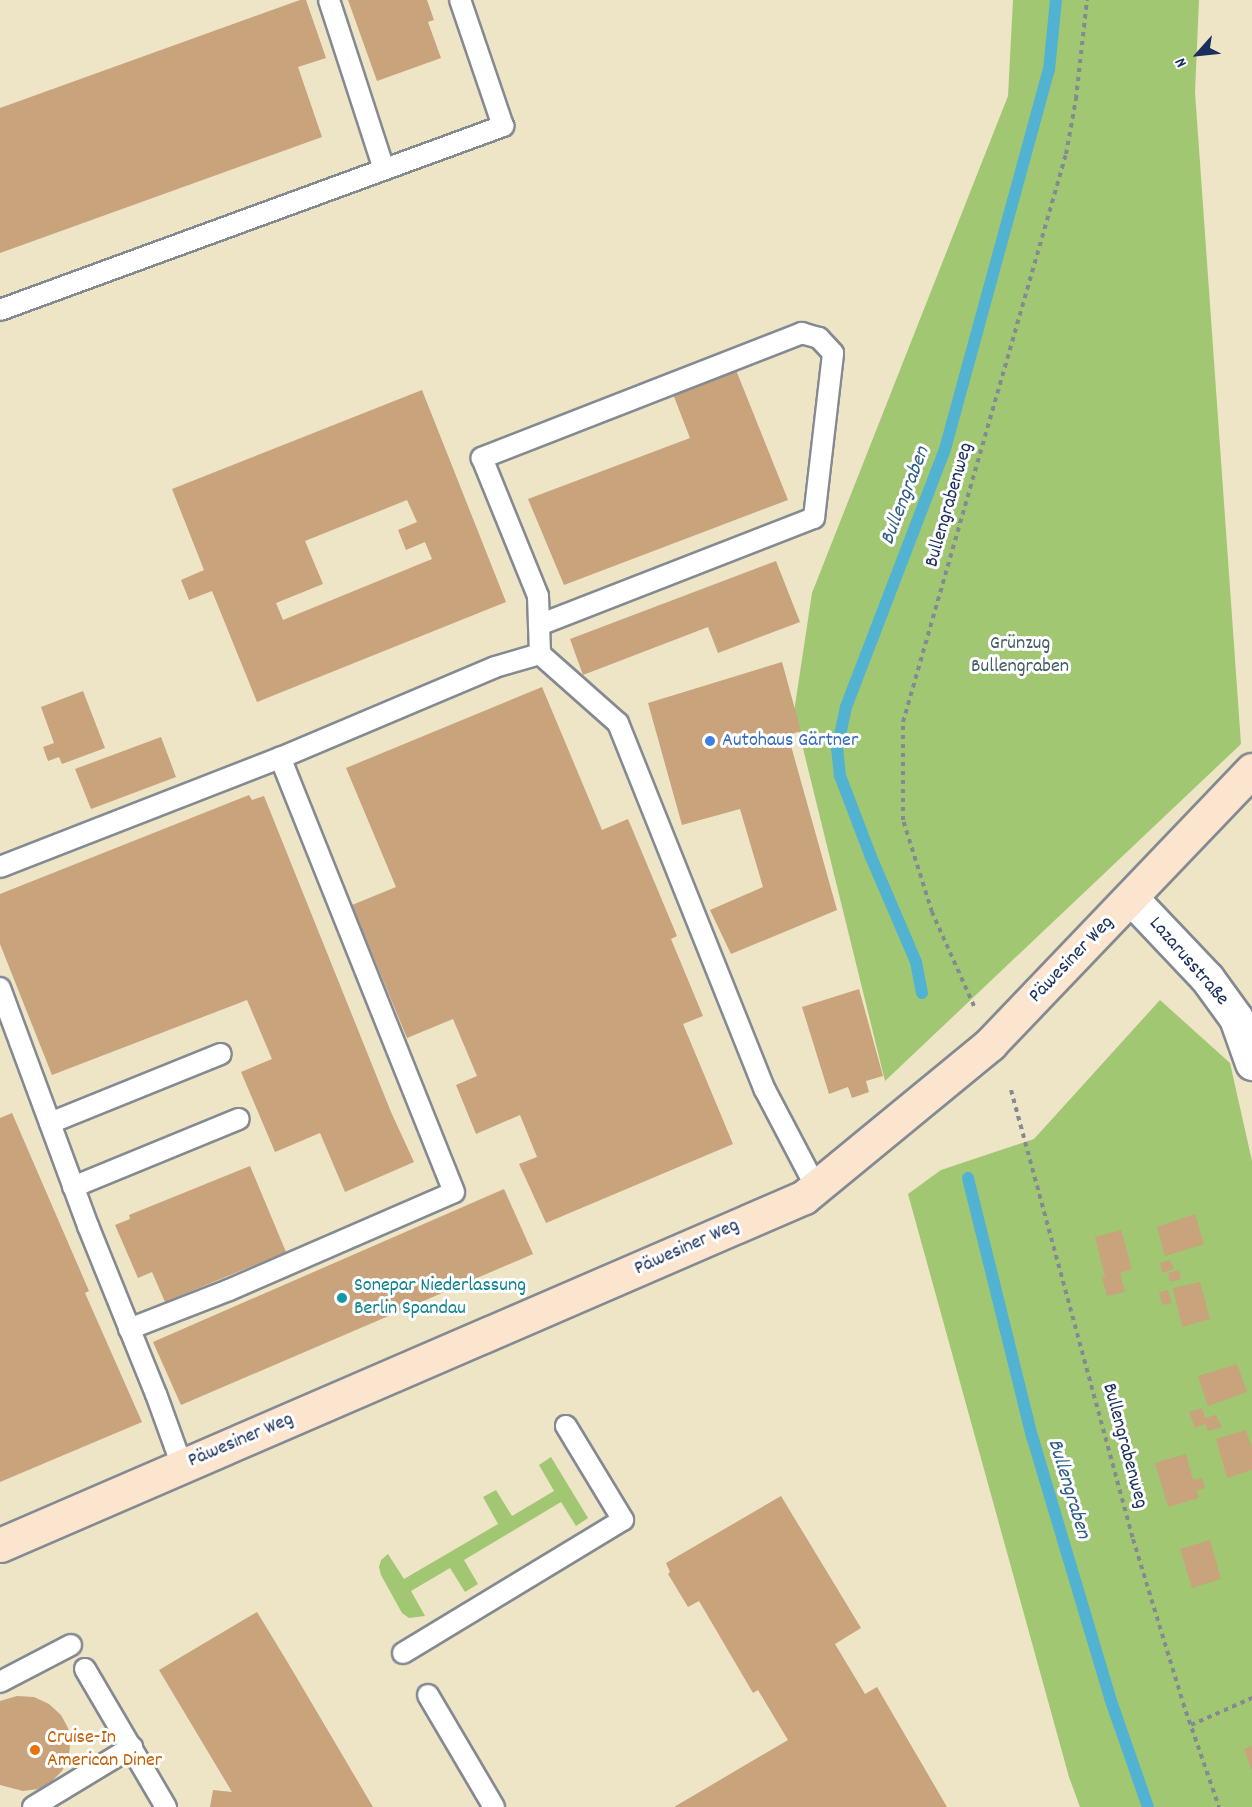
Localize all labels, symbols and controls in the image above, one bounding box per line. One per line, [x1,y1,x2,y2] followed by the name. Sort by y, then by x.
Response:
[1168,24,1228,84] north arrow
[1169,54,1194,71] text: N
[921,440,979,570] street label: Bullengrabenweg
[876,443,936,549] water label: Bullengraben
[971,633,1069,680] park label: Grünzug Bullengraben
[722,729,858,753] place label: Autohaus Gärtner
[703,734,717,748] marker: Autohaus Gärtner
[1025,911,1119,1009] street label: Päwesiner Weg
[1143,913,1233,1011] street label: Lazarusstraße
[631,1214,743,1282] street label: Päwesiner Weg
[354,1274,526,1321] place label: Sonepar Niederlassung Berlin Spandau
[335,1291,349,1305] marker: Sonepar Niederlassung Berlin Spandau
[1096,1381,1152,1511] street label: Bullengrabenweg
[185,1408,297,1474] street label: Päwesiner Weg
[1041,1436,1095,1542] water label: Bullengraben
[47,1726,162,1773] place label: Cruise-In American Diner
[28,1743,42,1757] marker: Cruise-In American Diner

